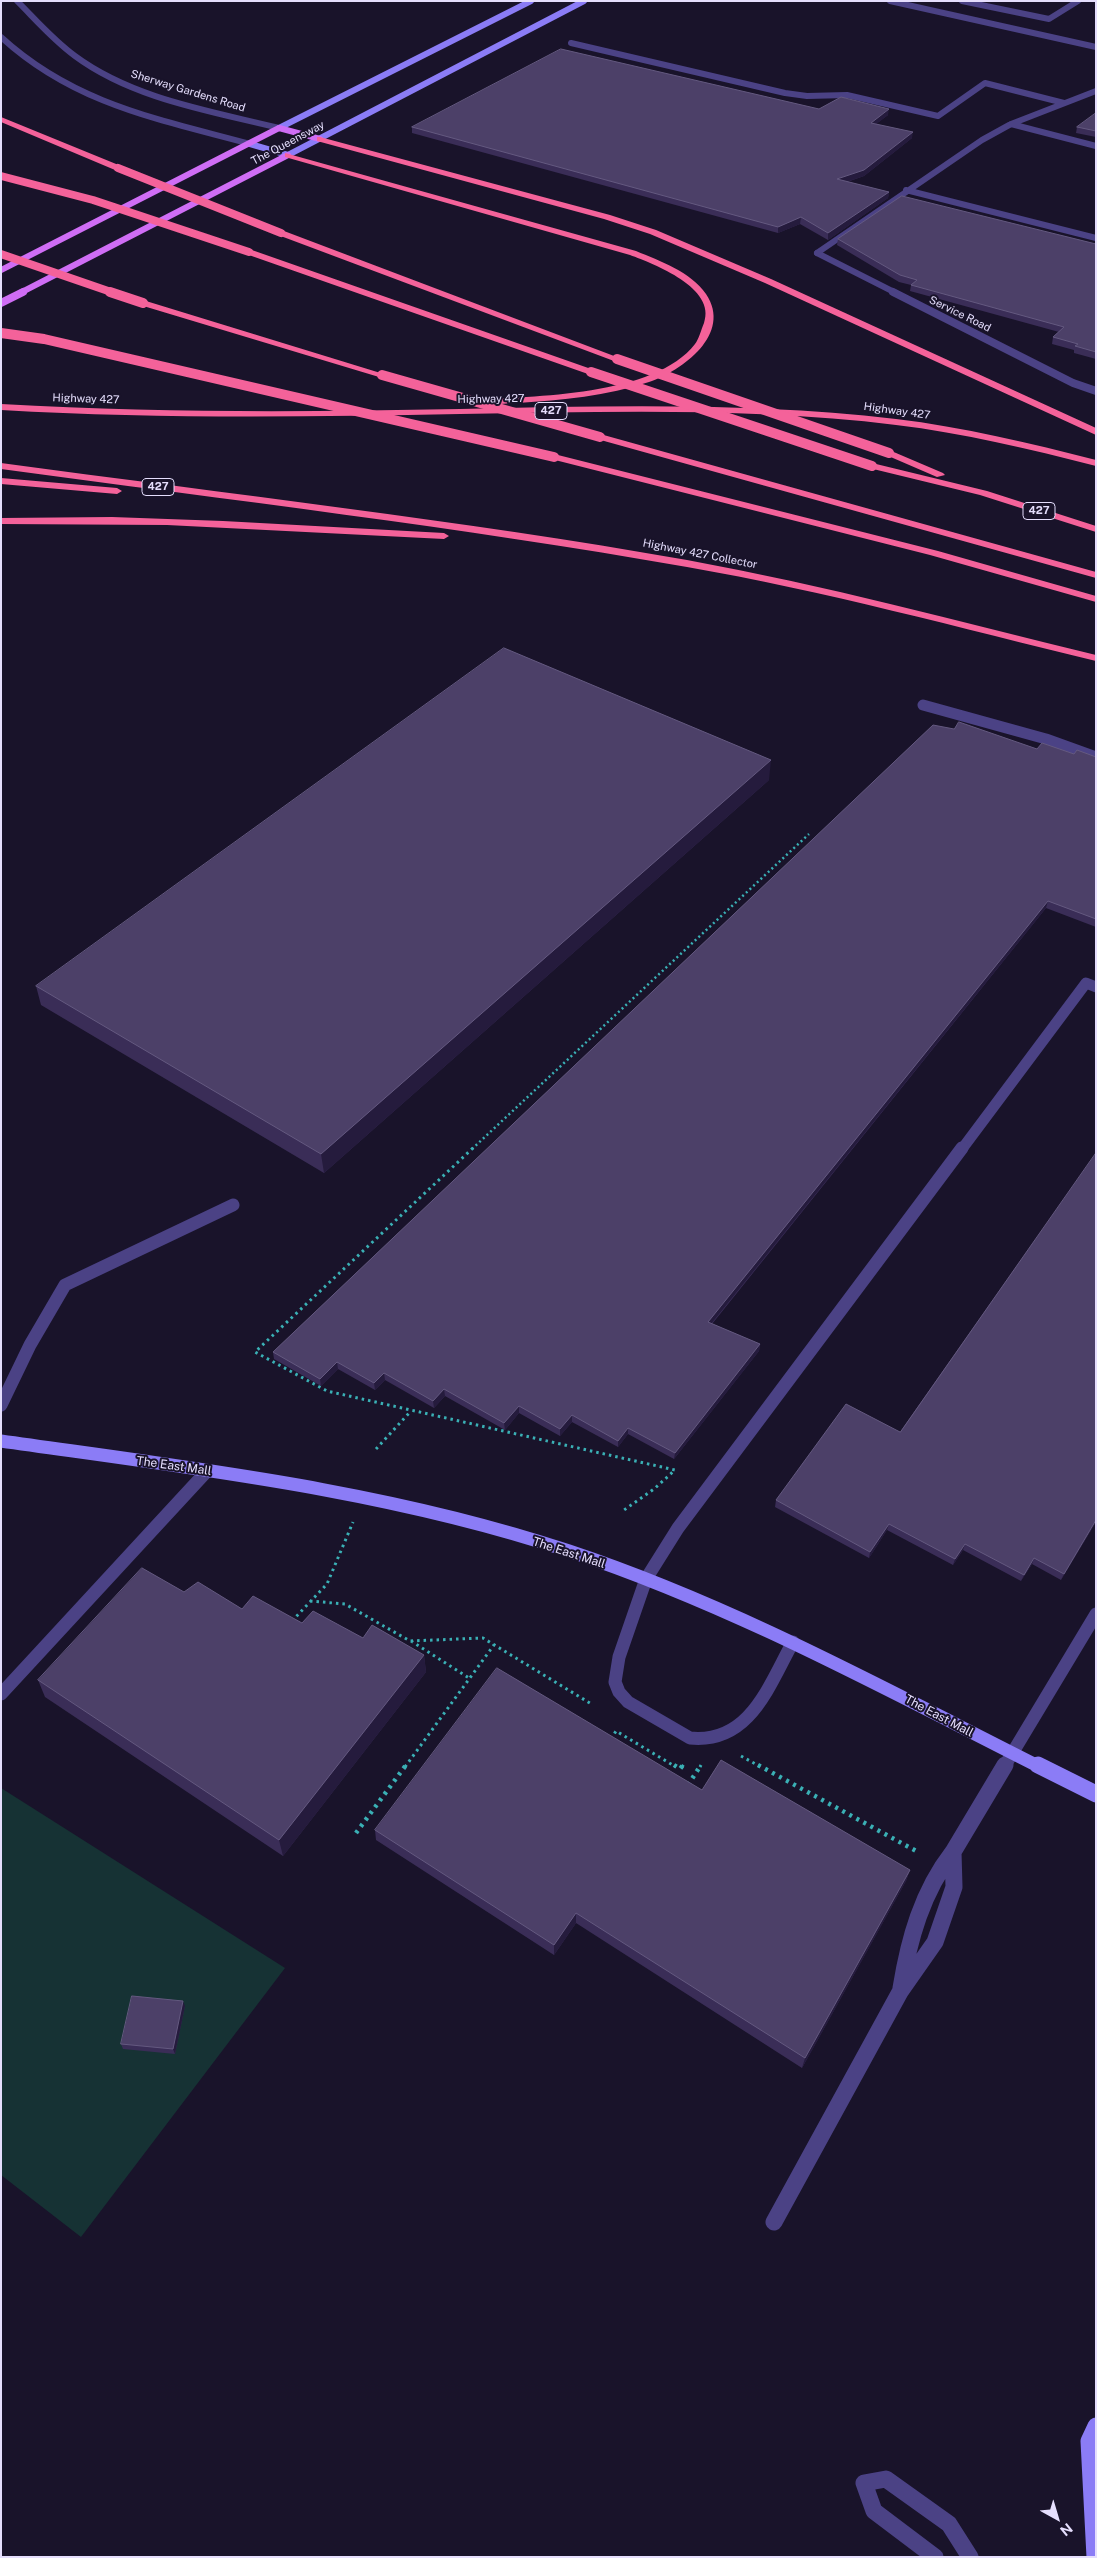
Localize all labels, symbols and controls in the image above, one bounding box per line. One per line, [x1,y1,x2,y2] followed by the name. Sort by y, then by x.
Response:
[129,67,247,115] street label: Sherway Gardens Road
[249,118,327,168] street label: The Queensway
[927,293,993,335] street label: Service Road
[52,391,120,407] street label: Highway 427
[457,392,525,406] street label: Highway 427
[863,400,931,422] street label: Highway 427
[535,402,567,420] road number: 427
[142,478,174,496] road number: 427
[1023,502,1055,520] road number: 427
[642,536,758,572] street label: Highway 427 Collector
[136,1454,212,1478] street label: The East Mall
[531,1534,607,1572] street label: The East Mall
[902,1692,976,1740] street label: The East Mall
[1032,2493,1082,2543] north arrow
[1057,2520,1076,2539] text: N

